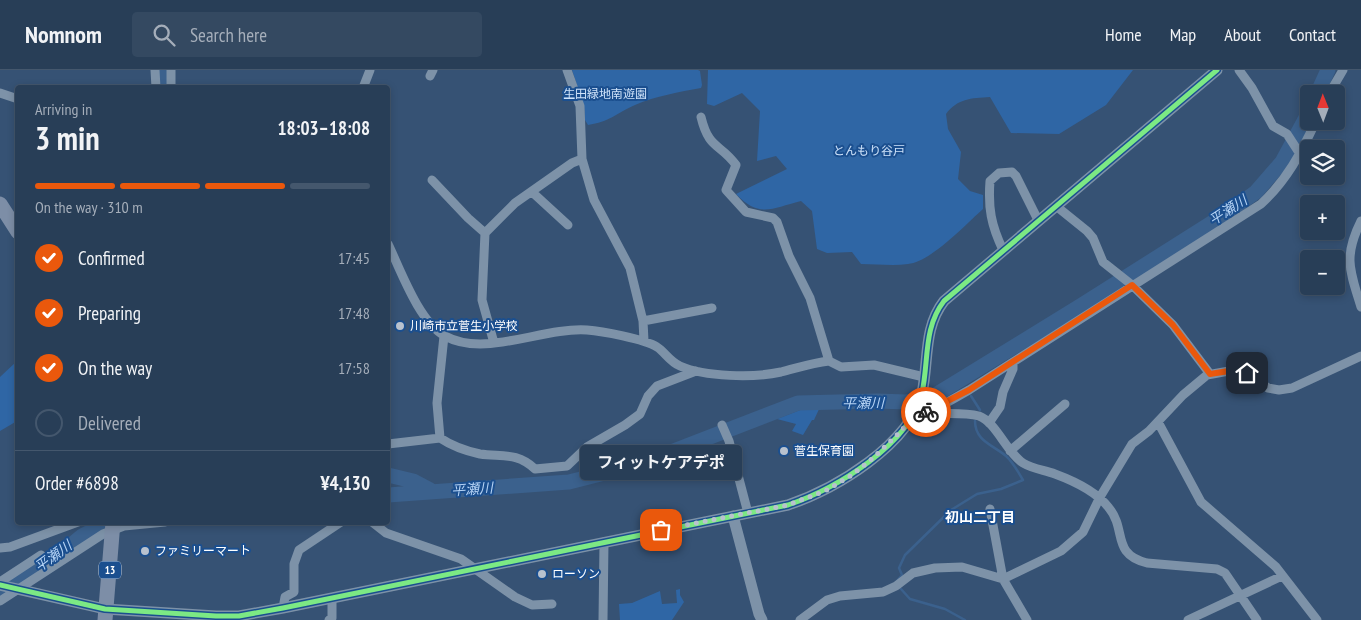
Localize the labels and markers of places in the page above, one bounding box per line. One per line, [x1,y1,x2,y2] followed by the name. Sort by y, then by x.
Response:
[410,318,518,333] place label: 川崎市立菅生小学校
[394,320,406,332] marker: 川崎市立菅生小学校
[1226,352,1268,394] pin
[794,443,854,458] place label: 菅生保育園
[580,445,742,480] callout: フィットケアデポ
[778,445,790,457] marker: 菅生保育園
[640,509,682,551] pin
[155,543,251,558] place label: ファミリーマート
[139,545,151,557] marker: ファミリーマート
[552,566,600,581] place label: ローソン
[536,568,548,580] marker: ローソン

